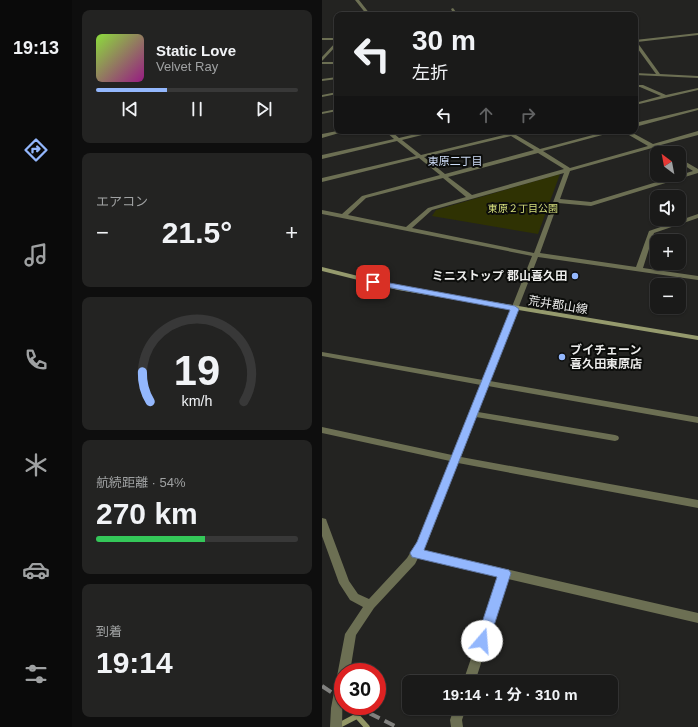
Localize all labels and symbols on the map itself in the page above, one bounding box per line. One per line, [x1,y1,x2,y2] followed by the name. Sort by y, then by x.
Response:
[650,146,686,182] north arrow
[428,155,483,167] district label: 東原二丁目
[488,203,558,214] park label: 東原２丁目公園
[356,265,390,299] pin
[432,269,567,283] place label: ミニストップ 郡山喜久田
[570,271,580,281] marker: ミニストップ 郡山喜久田
[527,293,589,317] street label: 荒井郡山線
[570,343,642,371] place label: ブイチェーン 喜久田東原店
[557,352,567,362] marker: ブイチェーン 喜久田東原店
[461,620,503,662] position arrow
[334,663,386,715] speed limit sign: 30

